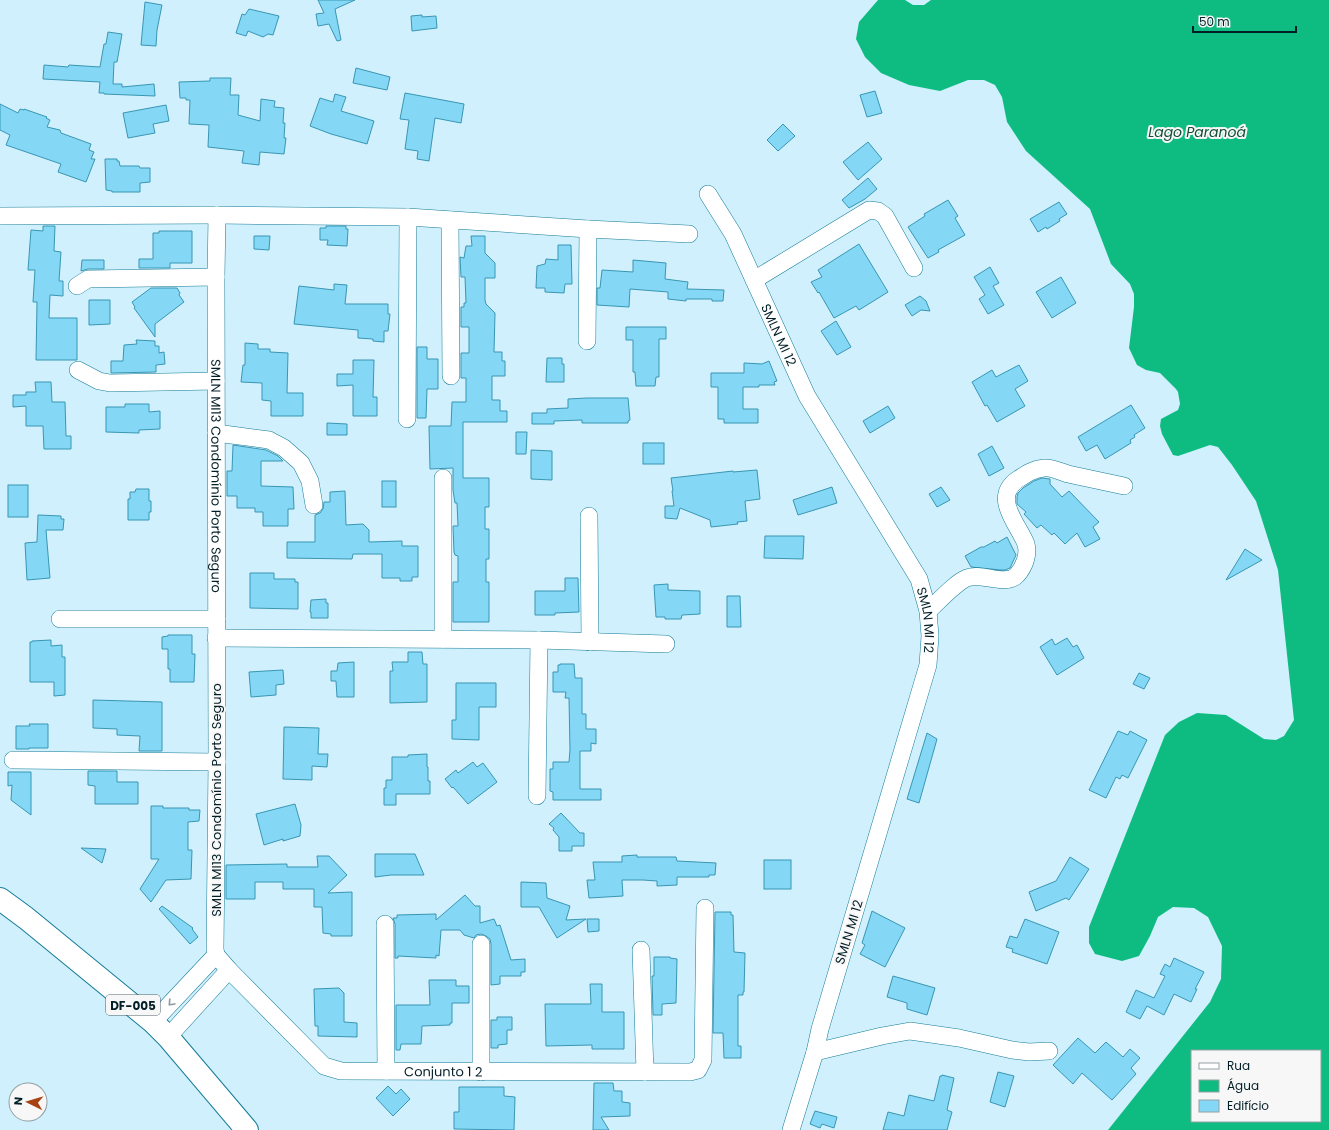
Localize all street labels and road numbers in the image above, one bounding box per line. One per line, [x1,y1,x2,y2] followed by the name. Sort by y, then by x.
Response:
[757,301,802,369] street label: SMLN MI 12
[207,359,226,593] street label: SMLN MI13 Condomínio Porto Seguro
[912,585,940,654] street label: SMLN MI 12
[207,683,226,917] street label: SMLN MI13 Condomínio Porto Seguro
[830,897,868,967] street label: SMLN MI 12
[106,995,160,1015] road number: DF-005
[404,1062,482,1081] street label: Conjunto 1 2

